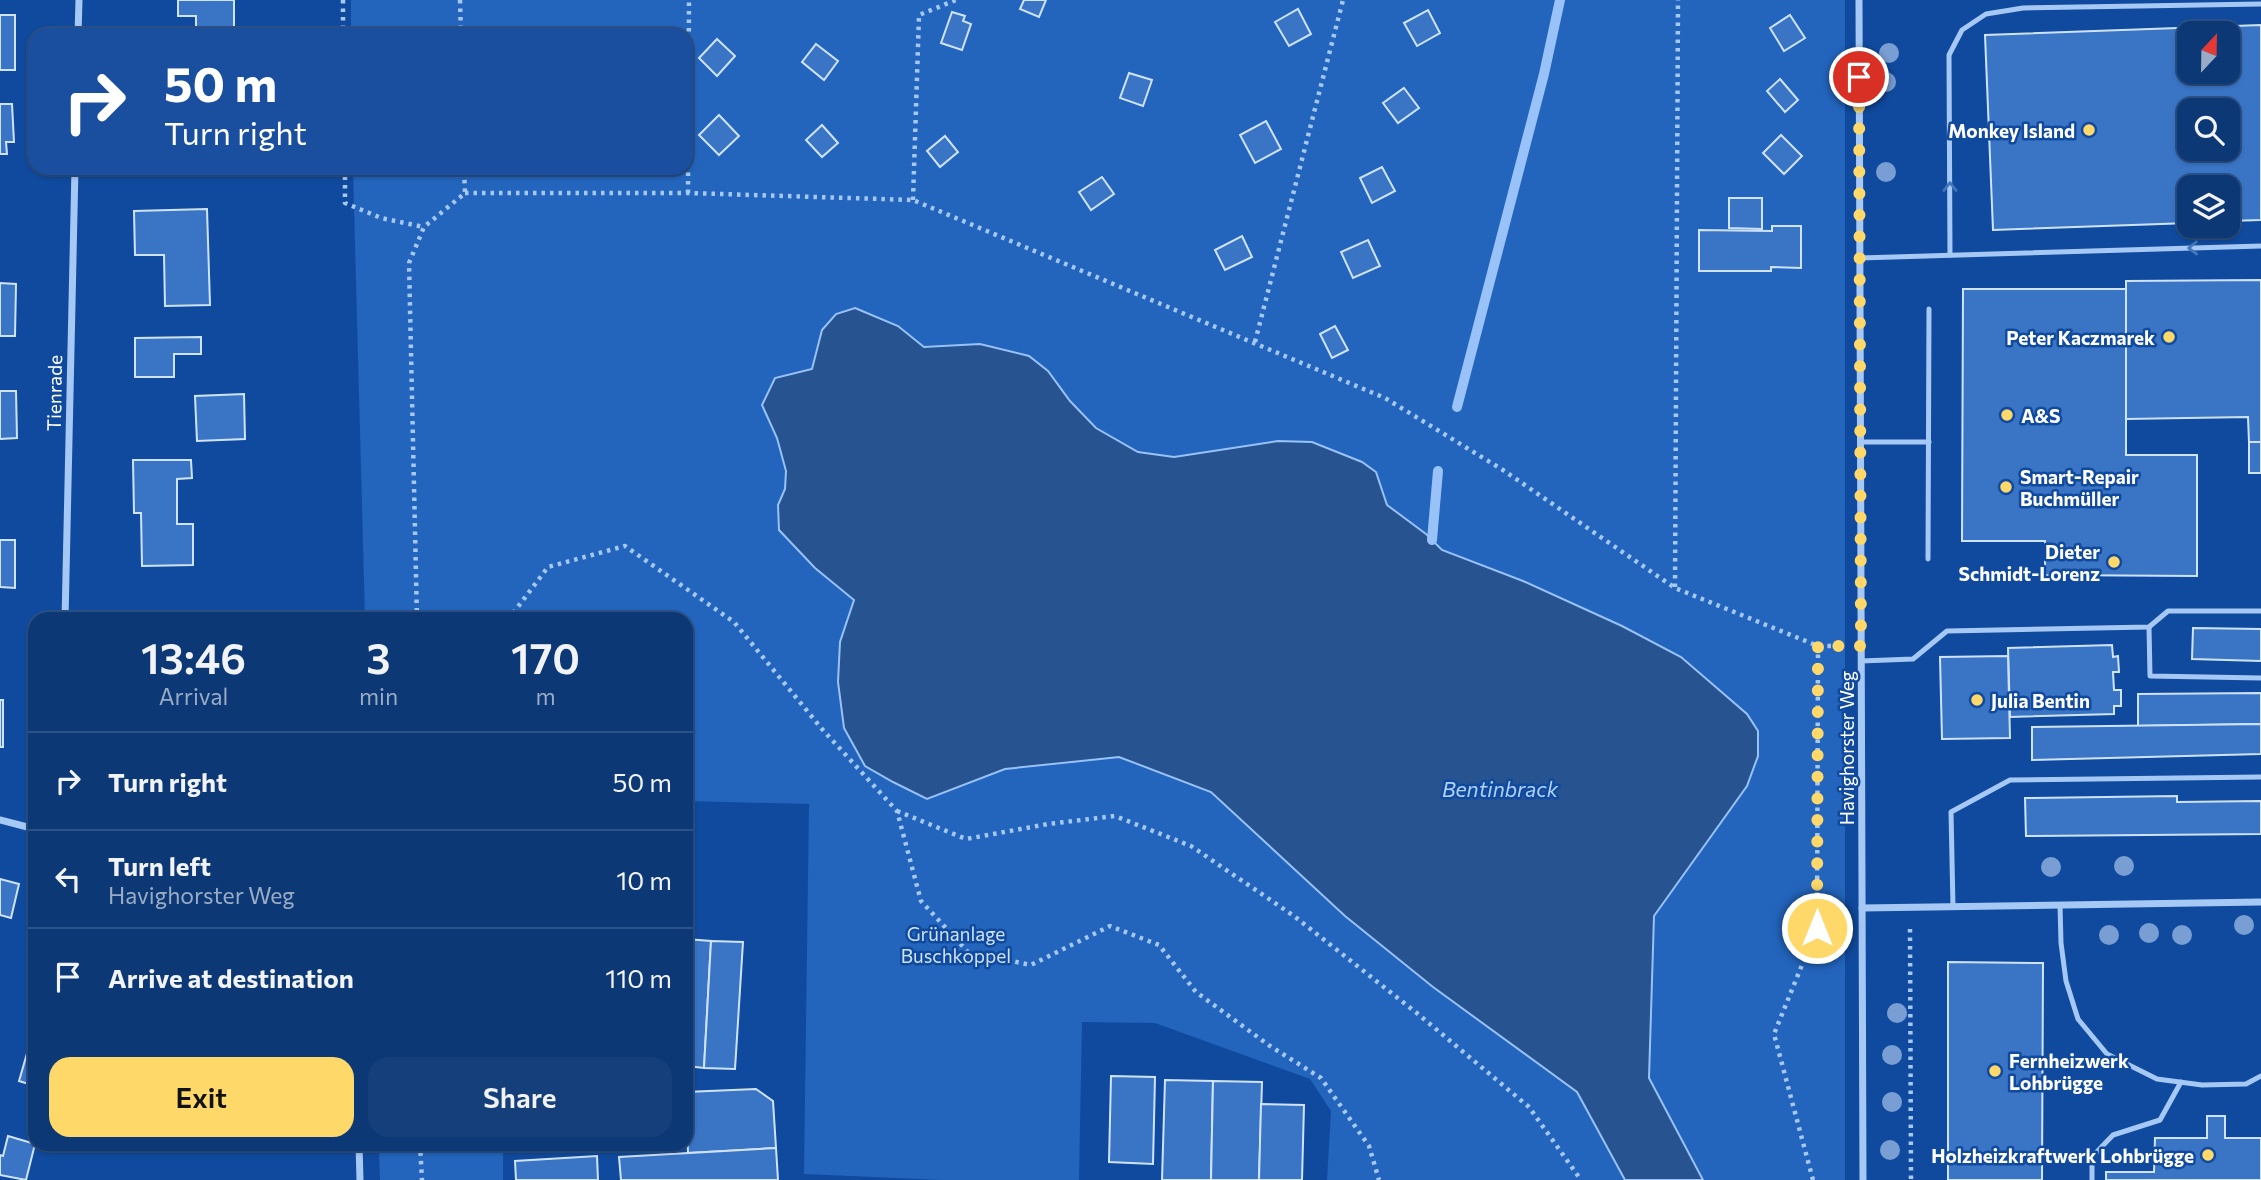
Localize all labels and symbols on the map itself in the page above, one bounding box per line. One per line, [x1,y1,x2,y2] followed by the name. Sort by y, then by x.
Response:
[2177,21,2240,84] north arrow
[1829,47,1889,107] pin
[1948,119,2075,142] place label: Monkey Island
[2081,122,2097,138] marker: Monkey Island
[1942,181,1958,191] one-way arrow
[2187,240,2198,256] one-way arrow
[2006,326,2155,349] place label: Peter Kaczmarek
[2161,329,2177,345] marker: Peter Kaczmarek
[42,355,66,431] street label: Tienrade
[2021,404,2060,427] place label: A&S
[1999,407,2015,423] marker: A&S
[2020,465,2139,510] place label: Smart-Repair Buchmüller
[1998,479,2014,495] marker: Smart-Repair Buchmüller
[1959,540,2100,585] place label: Dieter Schmidt-Lorenz
[2106,554,2122,570] marker: Dieter Schmidt-Lorenz
[1835,671,1858,825] street label: Havighorster Weg
[1991,689,2090,712] place label: Julia Bentin
[1969,692,1985,708] marker: Julia Bentin
[1442,776,1559,801] water label: Bentinbrack
[1780,891,1854,965] position arrow
[901,922,1011,967] park label: Grünanlage Buschkoppel
[2009,1049,2129,1094] place label: Fernheizwerk Lohbrügge
[1987,1063,2003,1079] marker: Fernheizwerk Lohbrügge
[1931,1144,2194,1167] place label: Holzheizkraftwerk Lohbrügge
[2200,1147,2216,1163] marker: Holzheizkraftwerk Lohbrügge

